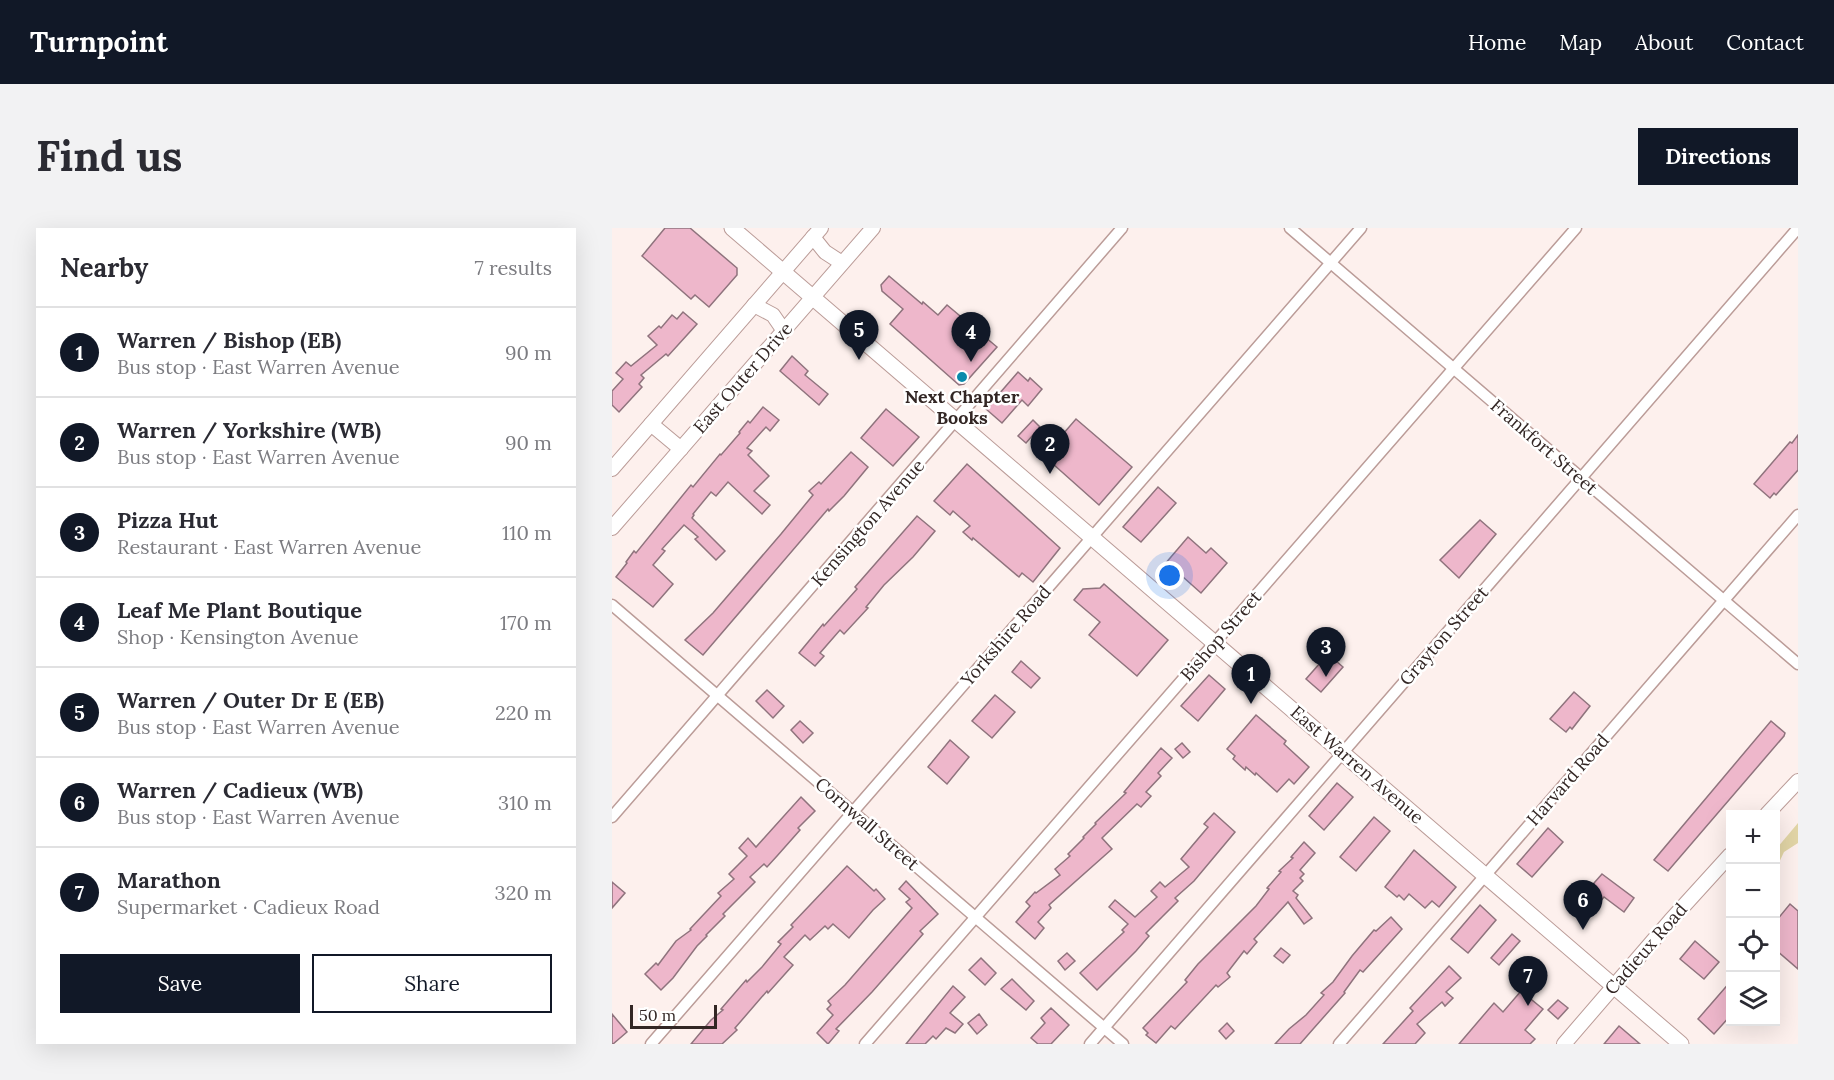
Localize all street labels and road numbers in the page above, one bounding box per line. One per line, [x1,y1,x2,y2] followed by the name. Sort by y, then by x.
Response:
[688,317,797,438] street label: East Outer Drive
[1486,394,1603,499] street label: Frankfort Street
[806,454,929,591] street label: Kensington Avenue
[955,580,1056,692] street label: Yorkshire Road
[1394,581,1493,690] street label: Grayton Street
[1175,586,1266,686] street label: Bishop Street
[1286,701,1429,829] street label: East Warren Avenue
[1521,729,1614,830] street label: Harvard Road
[810,772,924,875] street label: Cornwall Street
[1599,898,1692,999] street label: Cadieux Road

